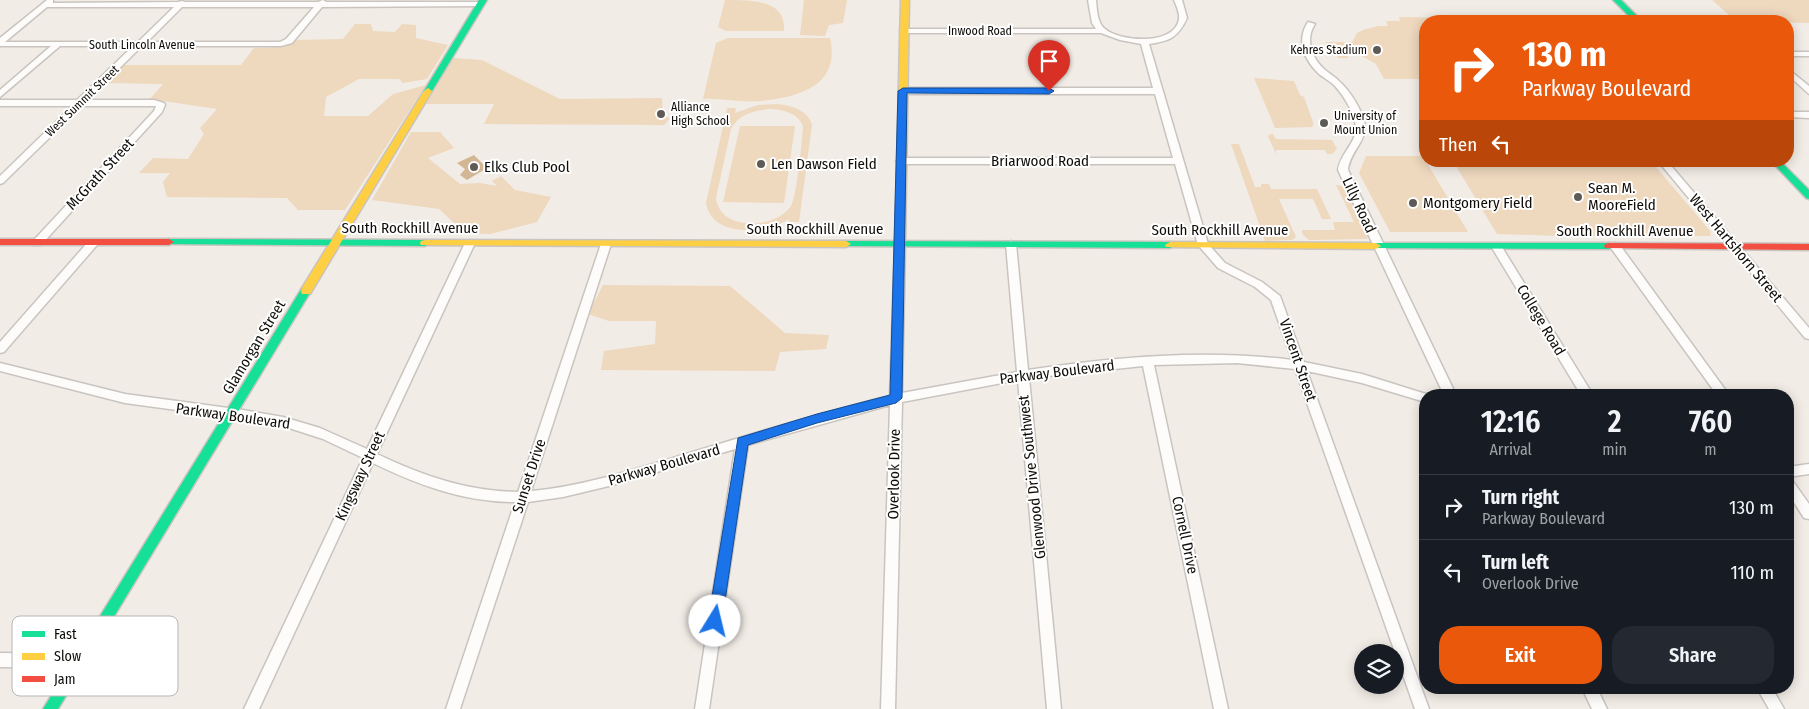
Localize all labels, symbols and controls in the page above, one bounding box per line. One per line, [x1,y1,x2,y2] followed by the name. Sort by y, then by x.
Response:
[948,24,1012,38] street label: Inwood Road
[1522,33,1606,75] text: 130 m
[1439,35,1504,100] icon: right
[89,38,195,52] street label: South Lincoln Avenue
[1028,40,1070,91] pin
[1290,43,1367,57] place label: Kehres Stadium
[1371,44,1383,56] marker: Kehres Stadium
[1035,47,1063,75] icon: arrive
[42,62,122,140] street label: West Summit Street
[1522,75,1691,102] text: Parkway Boulevard
[671,100,729,128] place label: Alliance High School
[655,108,667,120] marker: Alliance High School
[1334,109,1397,137] place label: University of Mount Union
[1318,117,1330,129] marker: University of Mount Union
[1487,130,1515,158] icon: left
[1439,133,1477,156] text: Then
[62,135,138,213] street label: McGrath Street
[991,152,1089,170] street label: Briarwood Road
[771,155,877,173] place label: Len Dawson Field
[484,158,570,176] place label: Elks Club Pool
[755,158,767,170] marker: Len Dawson Field
[468,161,480,173] marker: Elks Club Pool
[1338,174,1380,236] street label: Lilly Road
[1588,179,1656,214] place label: Sean M. MooreField
[1686,190,1787,306] street label: West Hartshorn Street
[1572,191,1584,203] marker: Sean M. MooreField
[1423,194,1532,212] place label: Montgomery Field
[1407,197,1419,209] marker: Montgomery Field
[342,219,478,237] street label: South Rockhill Avenue
[747,220,883,238] street label: South Rockhill Avenue
[1152,221,1288,239] street label: South Rockhill Avenue
[1557,222,1693,240] street label: South Rockhill Avenue
[1513,281,1569,359] street label: College Road
[219,297,289,397] street label: Glamorgan Street
[1275,316,1321,404] street label: Vincent Street
[999,356,1115,388] street label: Parkway Boulevard
[1014,394,1050,560] street label: Glenwood Drive Southwest
[175,399,291,433] street label: Parkway Boulevard
[1481,404,1541,440] text: 12:16
[1608,404,1622,440] text: 2
[1689,404,1732,440] text: 760
[331,428,389,524] street label: Kingsway Street
[884,429,904,519] street label: Overlook Drive
[509,437,549,515] street label: Sunset Drive
[606,440,722,490] street label: Parkway Boulevard
[1489,440,1532,459] text: Arrival
[1602,440,1627,459] text: min
[1704,440,1717,459] text: m
[1482,486,1559,509] text: Turn right
[1439,493,1467,521] icon: right
[1168,495,1202,575] street label: Cornell Drive
[1729,496,1774,519] text: 130 m
[1482,509,1605,528] text: Parkway Boulevard
[1482,551,1549,574] text: Turn left
[1439,558,1467,586] icon: left
[1730,561,1774,584] text: 110 m
[1482,574,1579,593] text: Overlook Drive
[688,594,740,646] position arrow
[12,616,178,696] legend
[54,626,77,643] text: Fast
[1439,626,1602,684] button: Exit
[1612,626,1774,684] button: Share
[1354,644,1404,694] map controls
[1354,644,1404,694] button: layers
[54,648,81,665] text: Slow
[54,671,75,688] text: Jam

